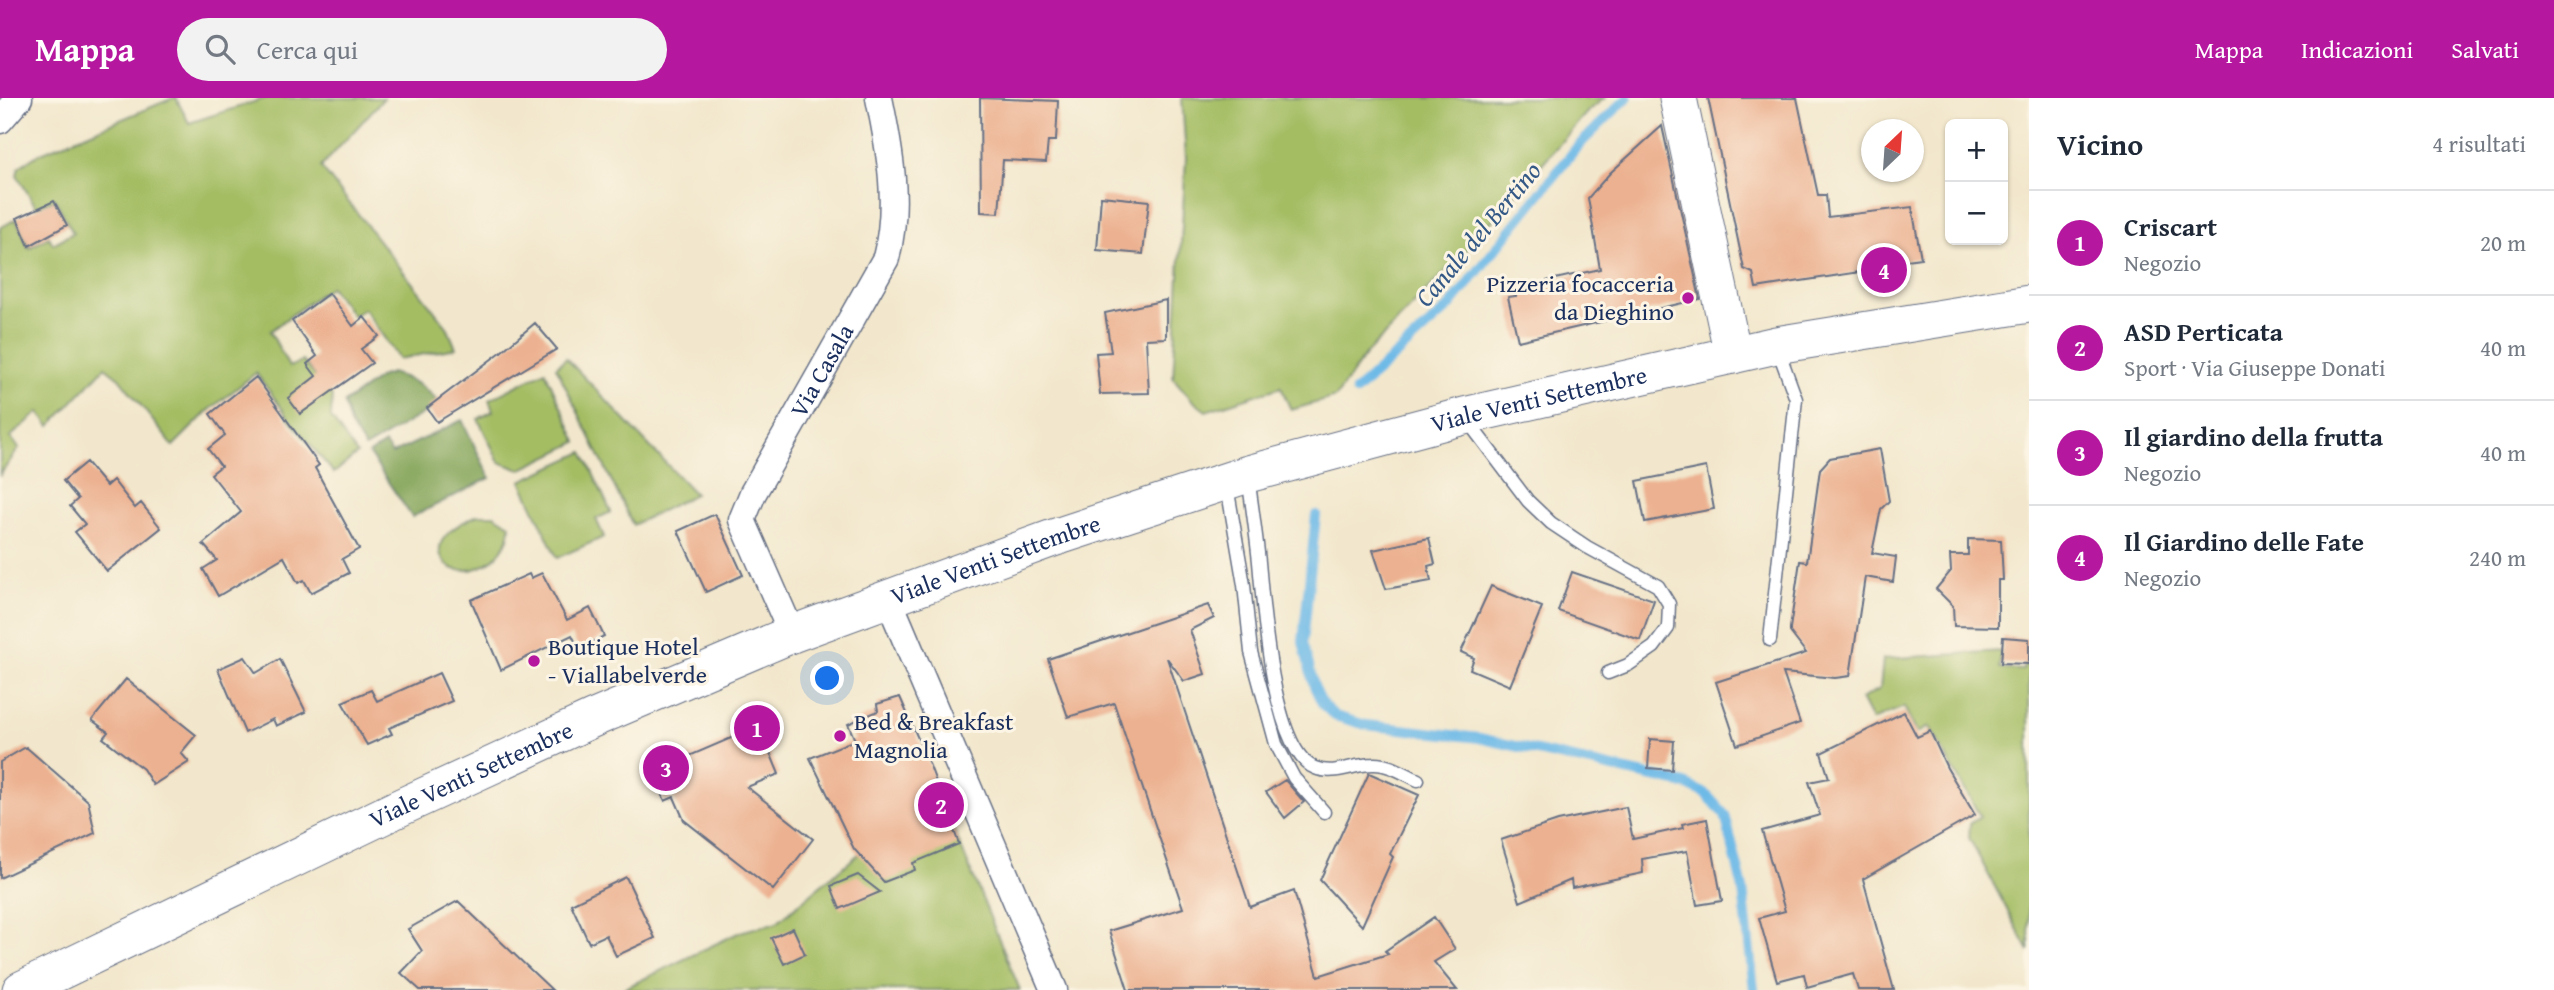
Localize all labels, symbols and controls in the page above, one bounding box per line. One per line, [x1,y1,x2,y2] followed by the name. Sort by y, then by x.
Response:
[177,18,667,81] search box
[35,25,135,73] text: Mappa
[201,30,239,68] icon: search
[257,30,358,69] text: Cerca qui
[2195,32,2263,67] text: Mappa
[2301,32,2413,67] text: Indicazioni
[2451,32,2519,67] text: Salvati
[1861,119,1924,182] north arrow
[1945,119,2008,245] map controls
[1945,119,2008,182] button: +
[2057,122,2143,166] text: Vicino
[2432,127,2526,160] text: 4 risultati
[1405,153,1550,315] water label: Canale del Bertino
[1945,182,2008,245] button: −
[2124,207,2217,246] text: Criscart
[2074,226,2086,259] text: 1
[2480,226,2526,259] text: 20 m
[1861,244,1907,296] pin: 4
[2124,246,2201,279] text: Negozio
[1486,266,1675,329] place label: Pizzeria focacceria da Dieghino
[1680,290,1696,306] marker: Pizzeria focacceria da Dieghino
[2124,312,2283,351] text: ASD Perticata
[781,317,862,424] street label: Via Casala
[2074,331,2086,364] text: 2
[2480,331,2526,364] text: 40 m
[2124,351,2386,384] text: Sport · Via Giuseppe Donati
[1427,357,1650,441] street label: Viale Venti Settembre
[2124,417,2383,456] text: Il giardino della frutta
[2074,436,2086,469] text: 3
[2480,436,2526,469] text: 40 m
[2124,456,2201,489] text: Negozio
[886,506,1105,613] street label: Viale Venti Settembre
[2124,522,2364,561] text: Il Giardino delle Fate
[2074,541,2086,574] text: 4
[2469,541,2526,574] text: 240 m
[2124,561,2201,594] text: Negozio
[548,629,707,692] place label: Boutique Hotel - Viallabelverde
[526,653,542,669] marker: Boutique Hotel - Viallabelverde
[810,661,844,695] your location
[734,702,780,754] pin: 1
[854,704,1014,767] place label: Bed & Breakfast Magnolia
[363,712,579,837] street label: Viale Venti Settembre
[832,728,848,744] marker: Bed & Breakfast Magnolia
[643,742,689,794] pin: 3
[918,779,964,831] pin: 2

